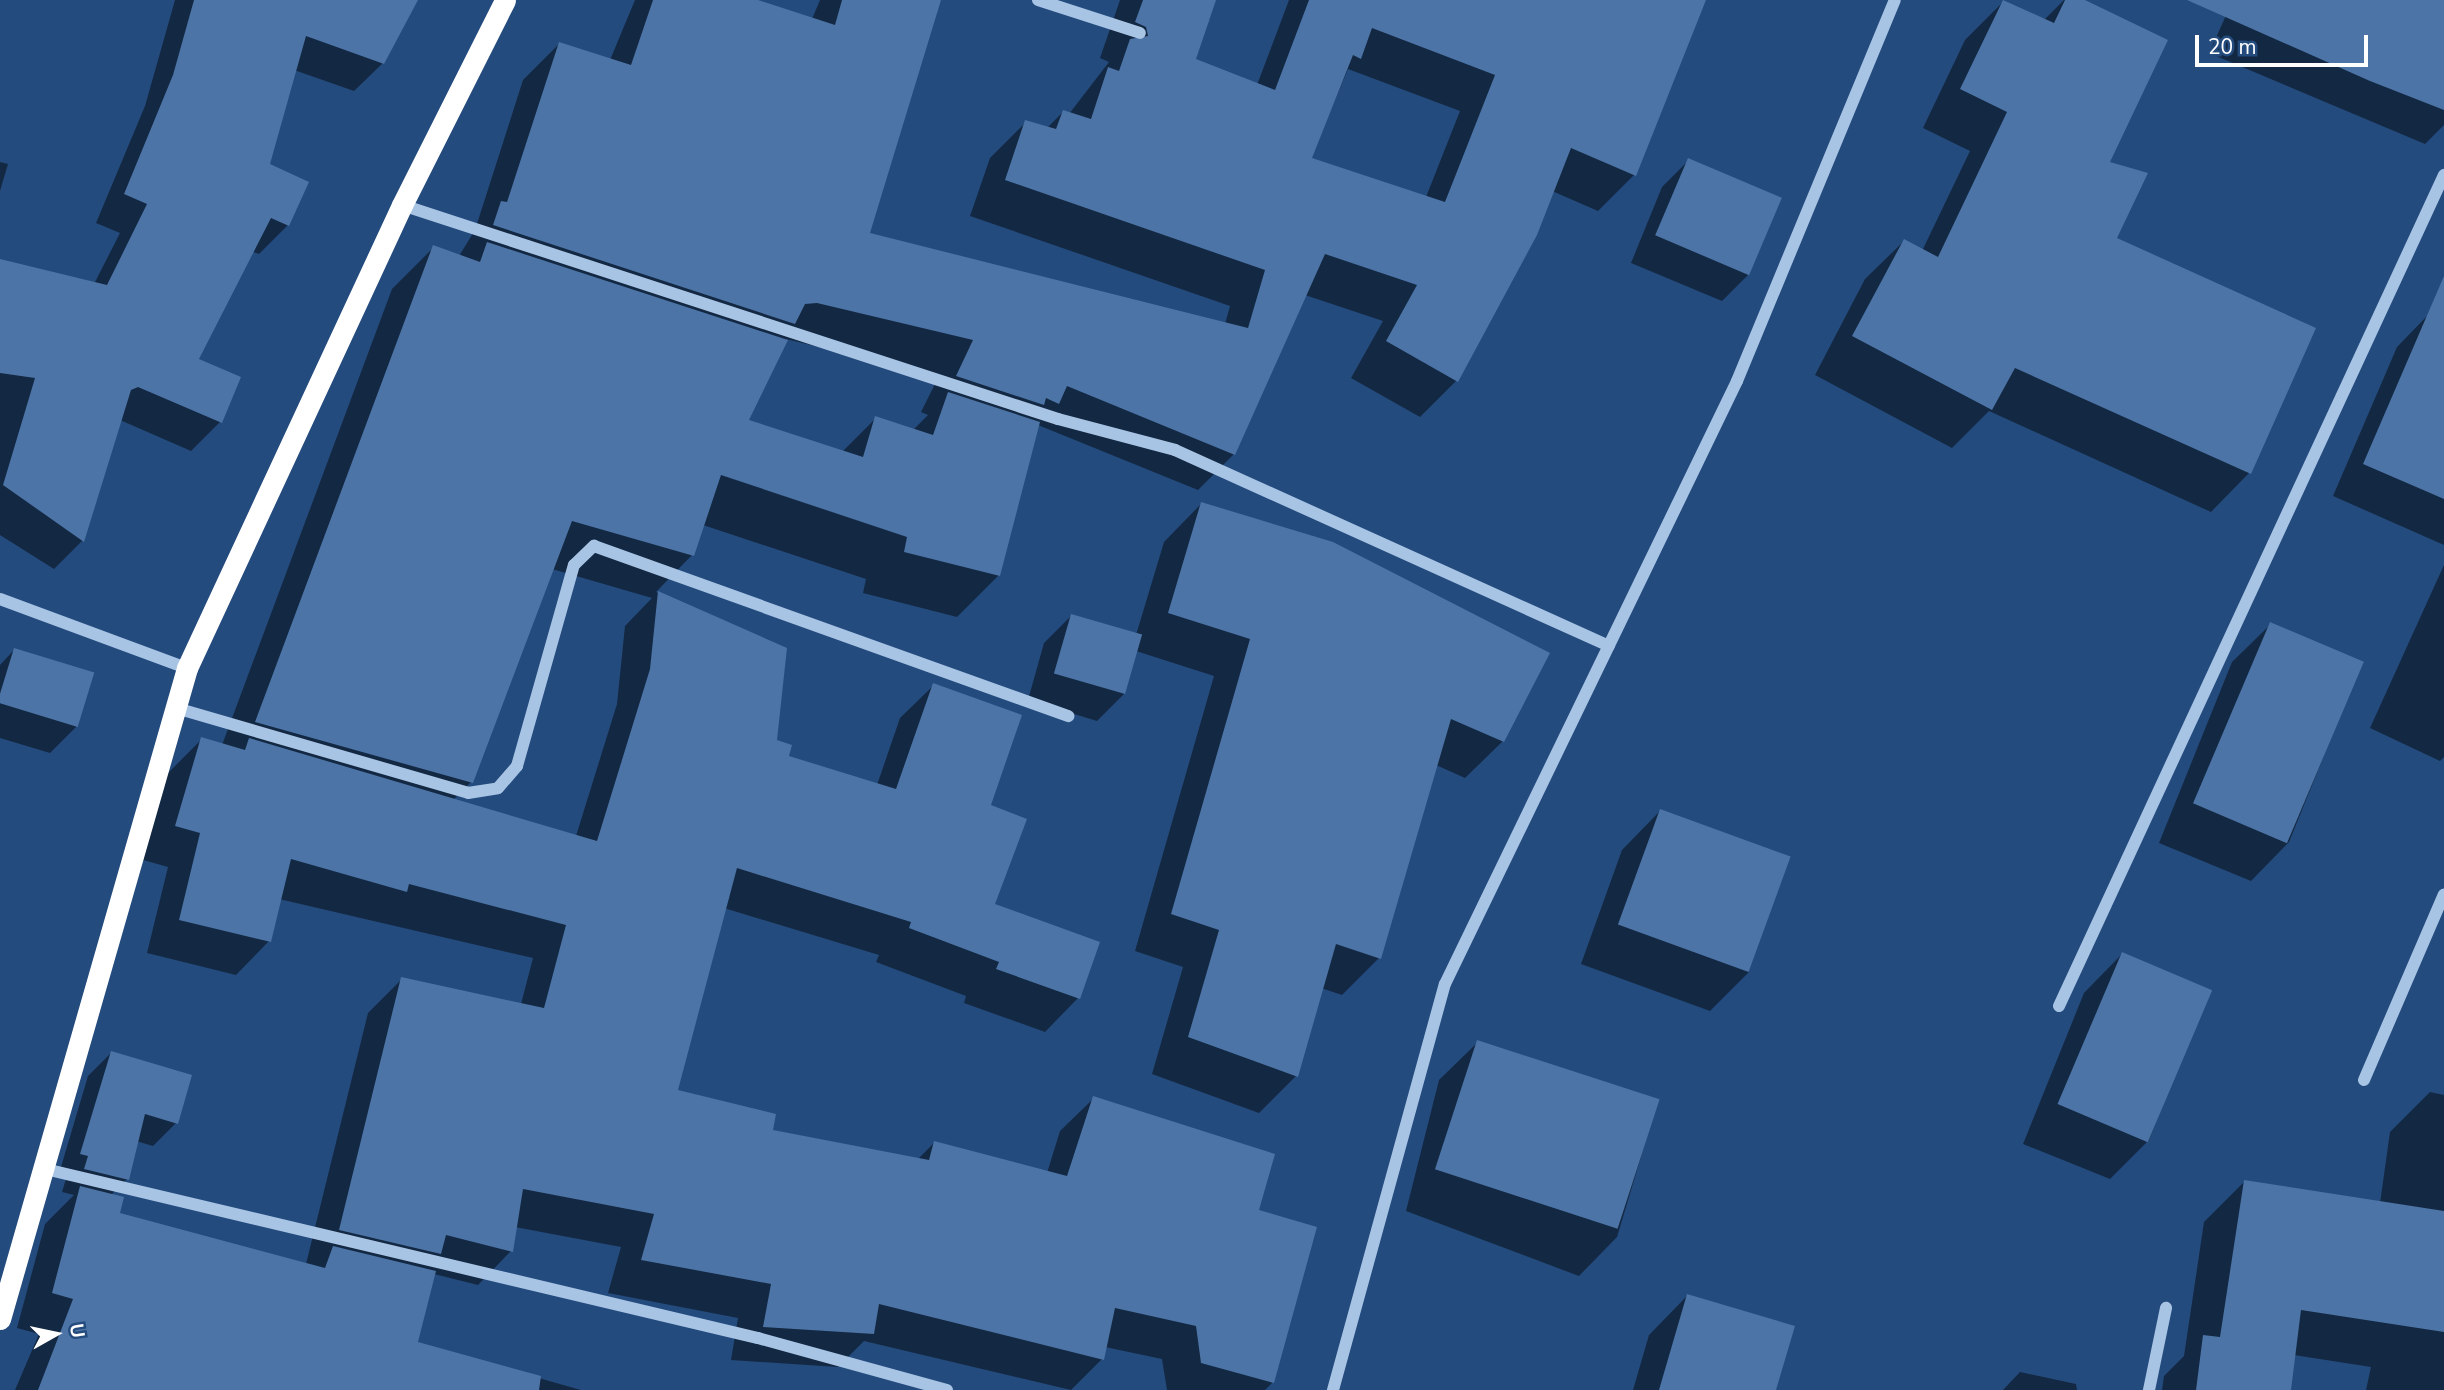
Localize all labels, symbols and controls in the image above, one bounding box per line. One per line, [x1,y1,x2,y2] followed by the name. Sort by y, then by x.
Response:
[2199,21,2372,65] scale bar
[2208,33,2257,61] text: 20 m
[21,1299,91,1369] north arrow
[63,1322,91,1340] text: U

